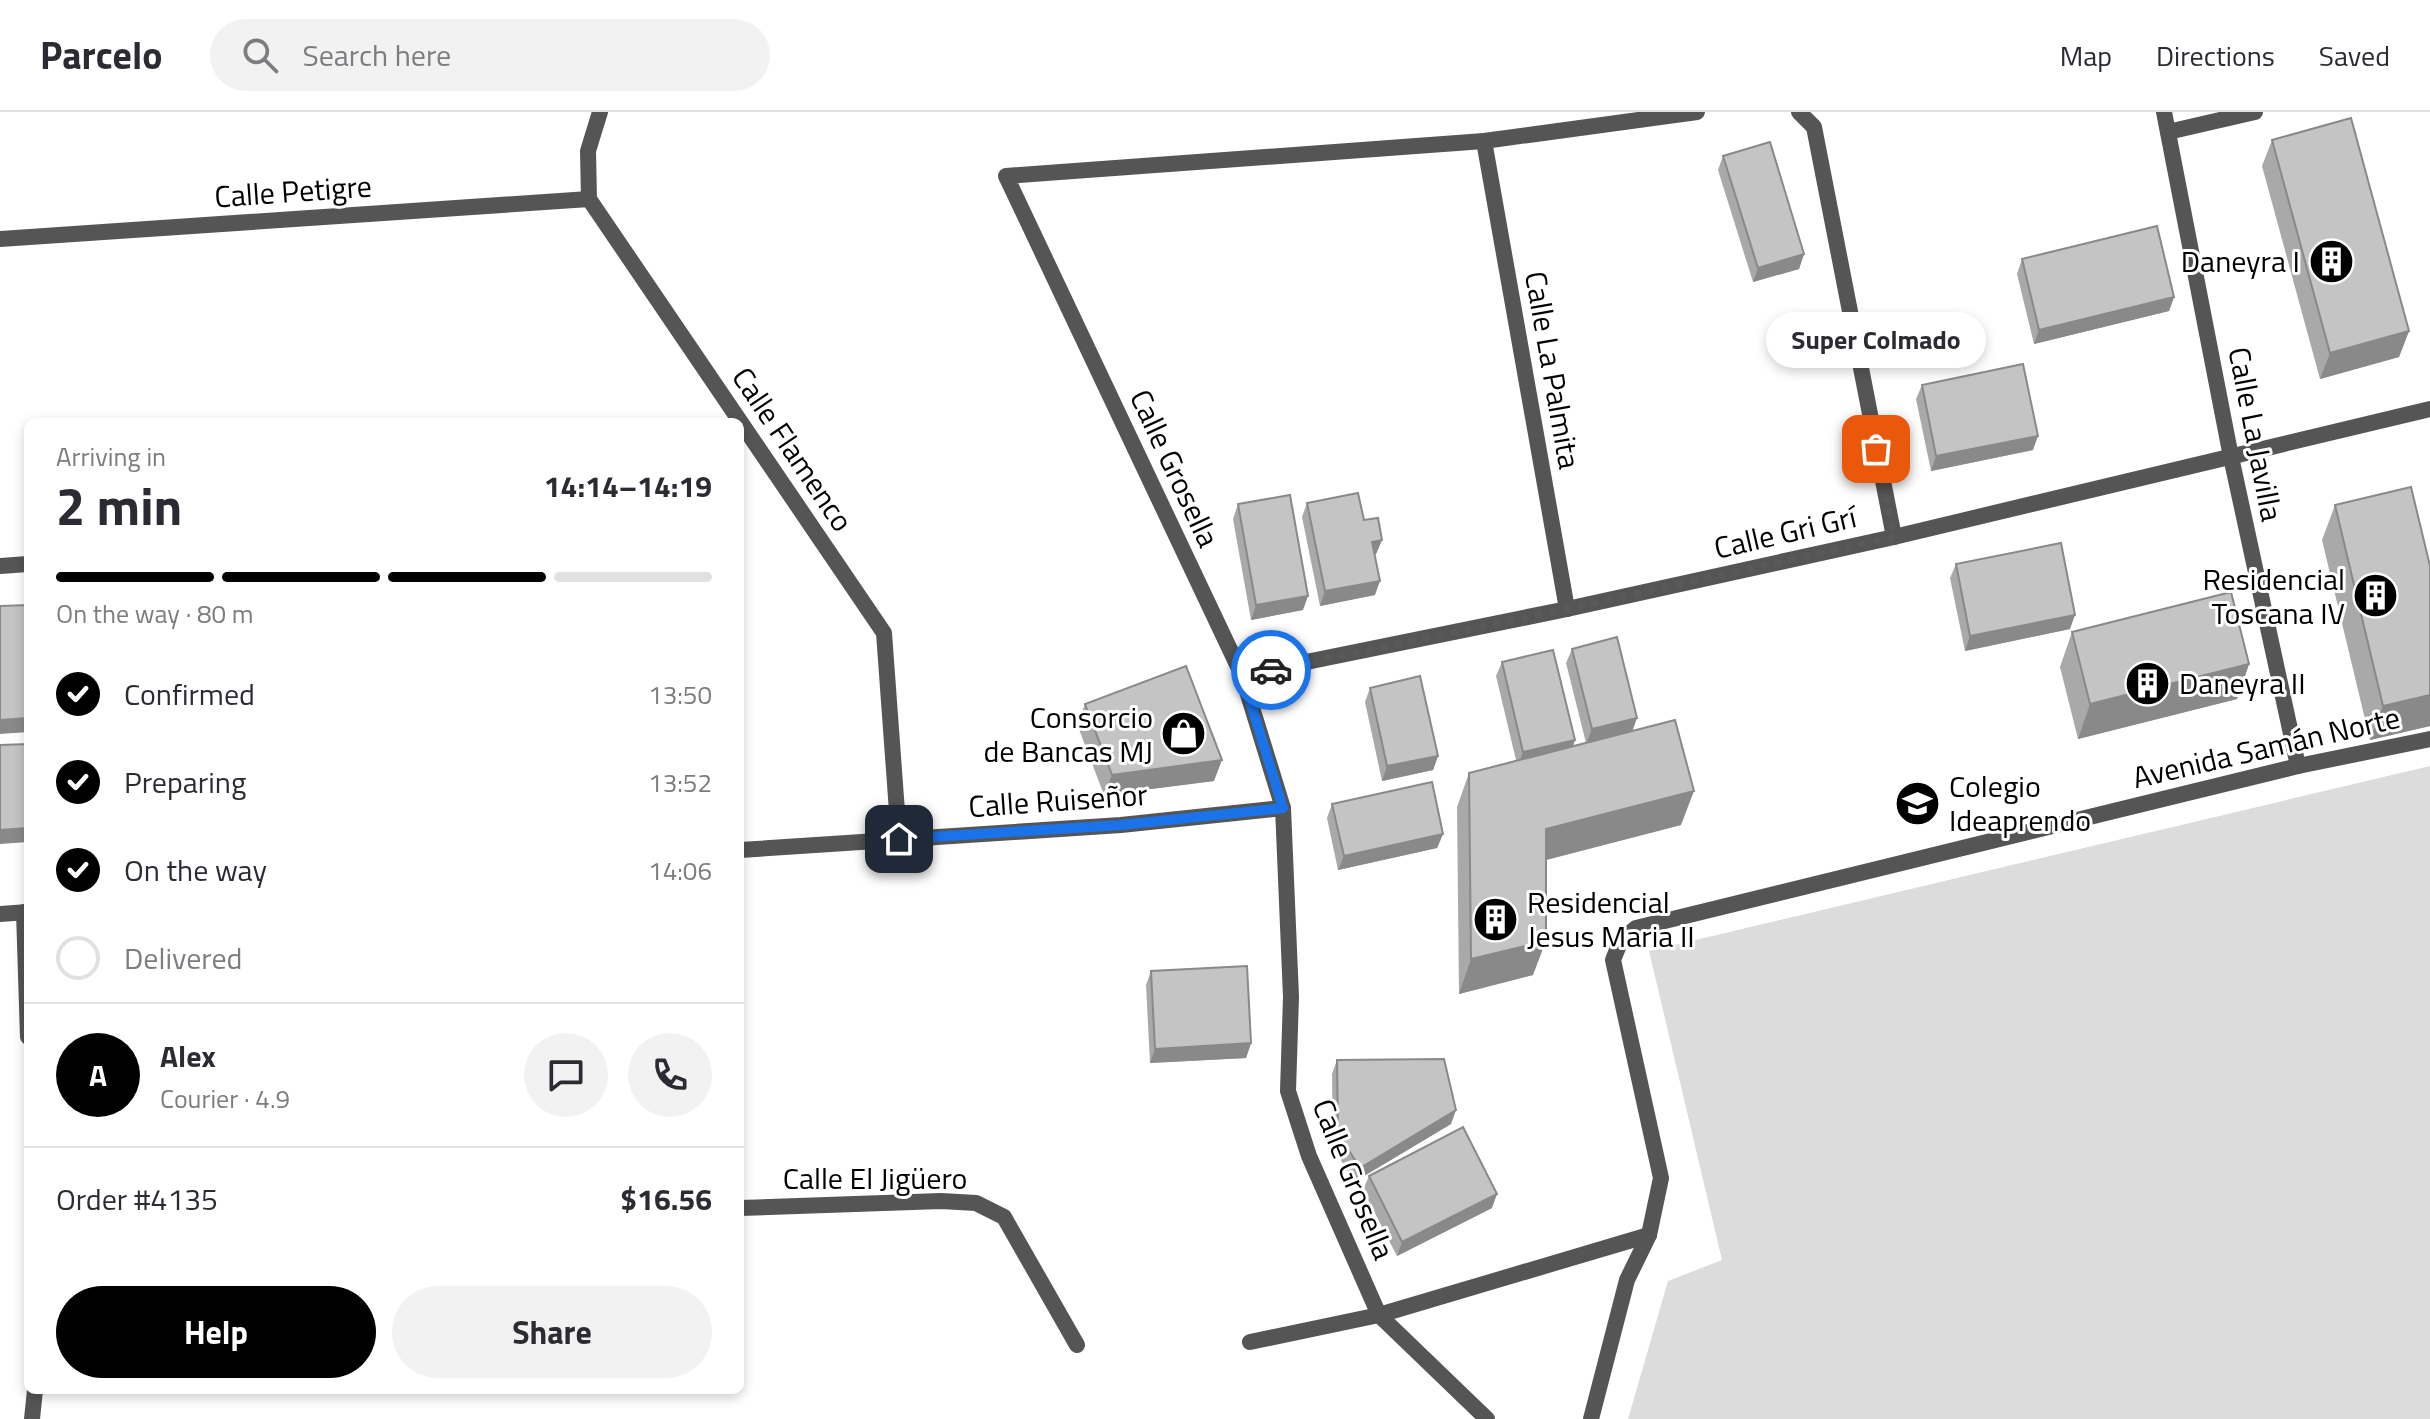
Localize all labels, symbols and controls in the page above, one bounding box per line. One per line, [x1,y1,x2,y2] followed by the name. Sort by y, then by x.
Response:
[210,19,770,91] search box
[40,26,162,84] text: Parcelo
[302,32,451,78] text: Search here
[238,33,282,77] icon: search
[2060,34,2112,77] text: Map
[2156,34,2275,77] text: Directions
[2319,34,2390,77] text: Saved
[213,163,373,219] street label: Calle Petigre
[2307,237,2355,285] building icon: Daneyra I
[2181,238,2300,284] place label: Daneyra I
[1513,268,1593,472] street label: Calle La Palmita
[1766,313,1986,369] callout: Super Colmado
[1791,320,1961,359] text: Super Colmado
[2217,343,2295,525] street label: Calle La Javilla
[721,357,865,541] street label: Calle Flamenco
[1118,382,1232,554] street label: Calle Grosella
[1842,415,1910,483] pin
[1854,427,1898,471] icon: bag
[56,437,166,476] text: Arriving in
[544,463,712,509] text: 14:14–14:19
[56,466,182,545] text: 2 min
[1709,493,1863,571] street label: Calle Gri Grí
[2202,556,2345,636] place label: Residencial Toscana IV
[2352,572,2400,620] building icon: Residencial Toscana IV
[56,594,254,633] text: On the way · 80 m
[1231,630,1311,710] courier
[1249,648,1293,692] icon: car
[2124,659,2172,707] building icon: Daneyra II
[2179,660,2306,706] place label: Daneyra II
[124,671,255,717] text: Confirmed
[56,672,100,716] icon: check
[648,675,712,714] text: 13:50
[983,694,1153,774] place label: Consorcio de Bancas MJ
[2128,694,2404,800] street label: Avenida Samán Norte
[1160,710,1208,758] shop icon: Consorcio de Bancas MJ
[124,759,246,805] text: Preparing
[56,760,100,804] icon: check
[648,763,712,802] text: 13:52
[1949,763,2091,843] place label: Colegio Ideaprendo
[967,771,1149,829] street label: Calle Ruiseñor
[1894,779,1942,827] school or university icon: Colegio Ideaprendo
[865,805,933,873] pin
[877,817,921,861] icon: home
[124,847,267,893] text: On the way
[56,848,100,892] icon: check
[648,851,712,890] text: 14:06
[1527,879,1695,959] place label: Residencial Jesus Maria II
[1472,895,1520,943] building icon: Residencial Jesus Maria II
[124,935,242,981] text: Delivered
[160,1033,216,1079] text: Alex
[524,1033,608,1117] button: chat
[628,1033,712,1117] button: phone
[89,1052,107,1098] text: A
[160,1079,290,1118] text: Courier · 4.9
[1301,1092,1407,1266] street label: Calle Grosella
[783,1155,967,1201] street label: Calle El Jigüero
[56,1176,218,1222] text: Order #4135
[620,1176,712,1222] text: $16.56
[56,1286,376,1378] button: Help
[392,1286,712,1378] button: Share

